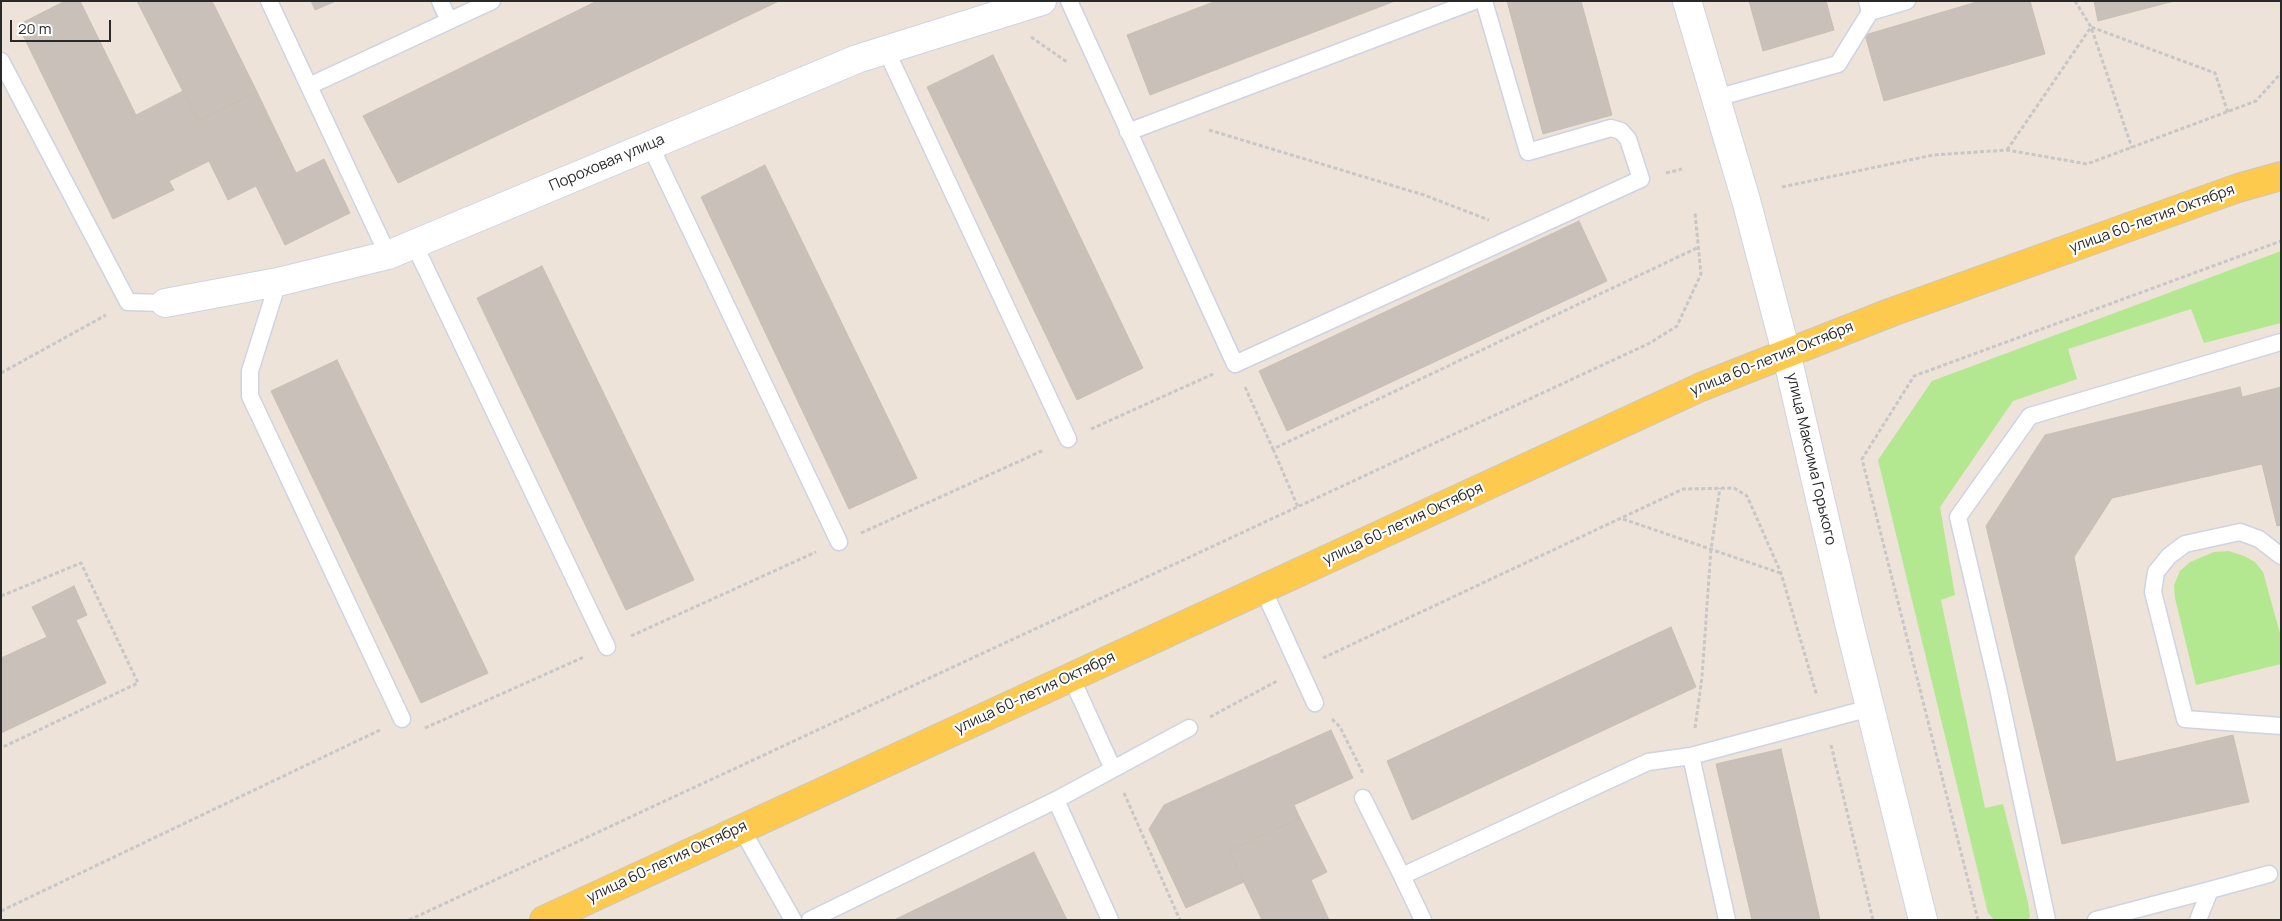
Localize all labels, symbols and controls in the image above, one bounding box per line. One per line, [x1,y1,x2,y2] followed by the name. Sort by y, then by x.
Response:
[12,10,114,42] scale bar
[18,18,51,39] text: 20 m
[547,131,667,195] street label: Пороховая улица
[2067,181,2237,257] street label: улица 60-летия Октября
[1688,318,1856,400] street label: улица 60-летия Октября
[1782,371,1840,547] street label: улица Максима Горького
[1320,479,1486,569] street label: улица 60-летия Октября
[952,648,1118,738] street label: улица 60-летия Октября
[584,817,750,907] street label: улица 60-летия Октября

